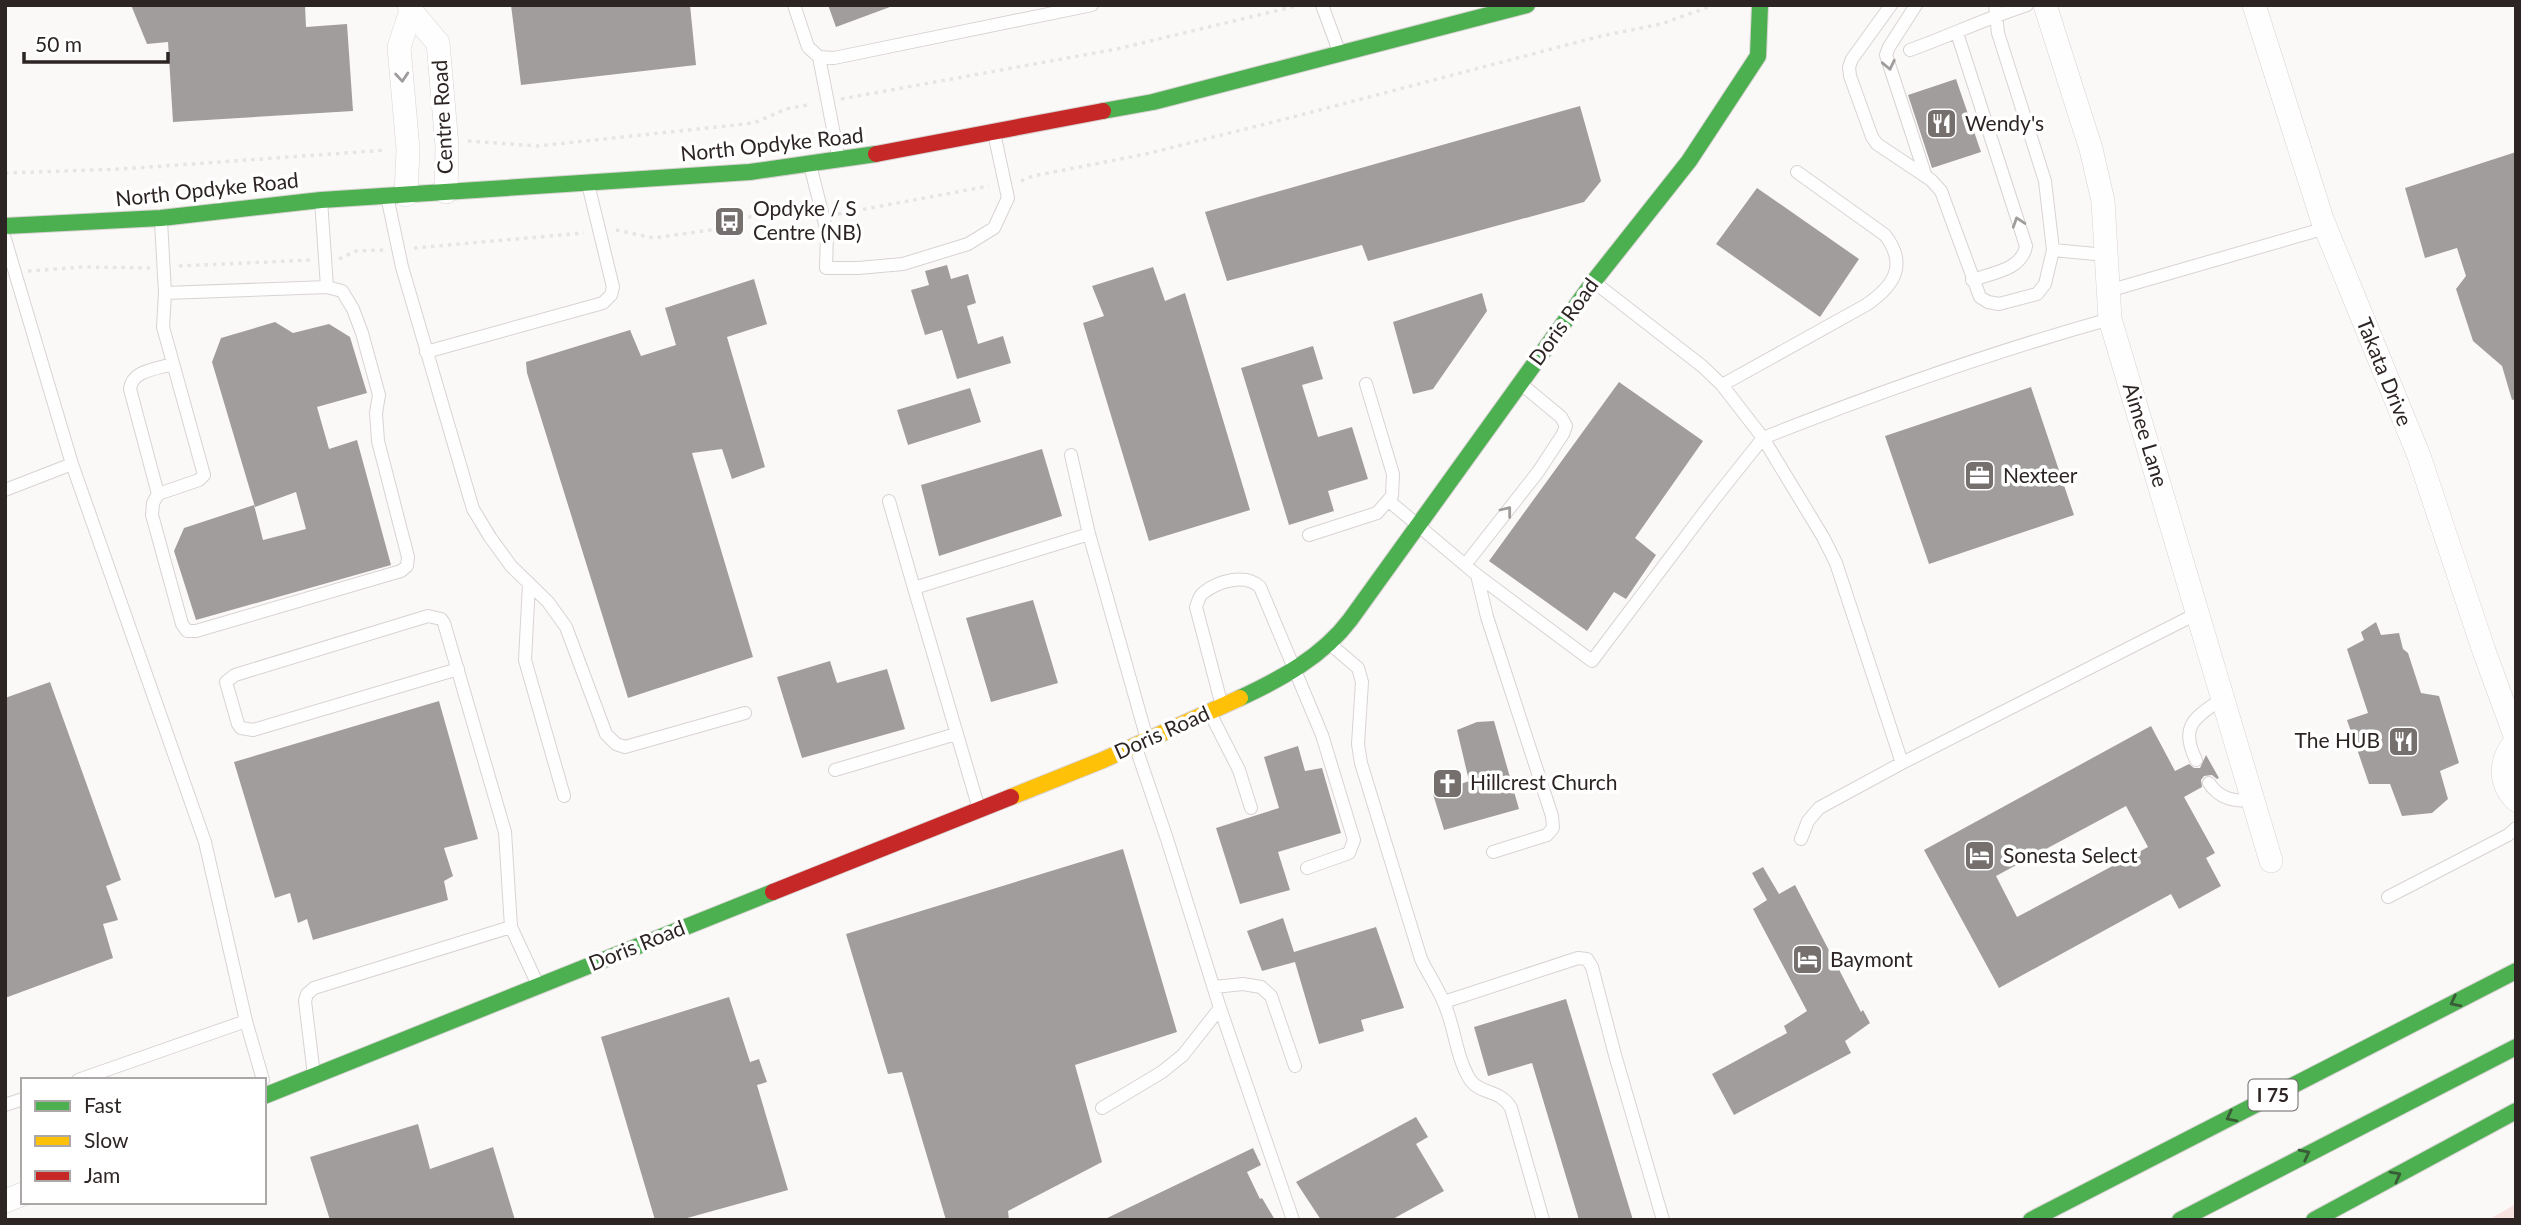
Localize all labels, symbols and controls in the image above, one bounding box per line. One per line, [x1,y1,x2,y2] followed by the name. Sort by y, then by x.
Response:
[24,21,168,65] scale bar
[35,31,82,56] text: 50 m
[426,59,457,175] street label: Centre Road
[1881,59,1896,71] one-way arrow
[394,72,409,83] one-way arrow
[1925,107,1959,141] restaurant icon: Wendy's
[1965,110,2044,135] place label: Wendy's
[679,121,865,166] street label: North Opdyke Road
[114,166,300,211] street label: North Opdyke Road
[753,195,862,244] place label: Opdyke / S Centre (NB)
[713,204,747,238] bus stop icon: Opdyke / S Centre (NB)
[2012,217,2026,229] one-way arrow
[1523,273,1603,370] street label: Doris Road
[2352,314,2418,429] street label: Takata Drive
[2119,379,2174,490] street label: Aimee Lane
[1963,459,1997,493] office icon: Nexteer
[2003,462,2078,487] place label: Nexteer
[1499,506,1511,519] one-way arrow
[1110,700,1213,764] street label: Doris Road
[2386,724,2420,758] restaurant icon: The HUB
[2295,727,2380,752] place label: The HUB
[1430,766,1464,800] church icon: Hillcrest Church
[1470,769,1618,794] place label: Hillcrest Church
[1963,839,1997,873] hotel icon: Sonesta Select
[2003,842,2138,867] place label: Sonesta Select
[585,914,688,975] street label: Doris Road
[1790,943,1824,977] hotel icon: Baymont
[1830,946,1913,971] place label: Baymont
[2450,993,2462,1007] one-way arrow
[21,1078,266,1204] legend
[2248,1079,2298,1110] road number: I 75
[84,1092,122,1117] text: Fast
[2226,1109,2238,1122] one-way arrow
[84,1127,129,1152] text: Slow
[2298,1148,2310,1162] one-way arrow
[84,1162,120,1187] text: Jam
[2388,1171,2401,1184] one-way arrow

